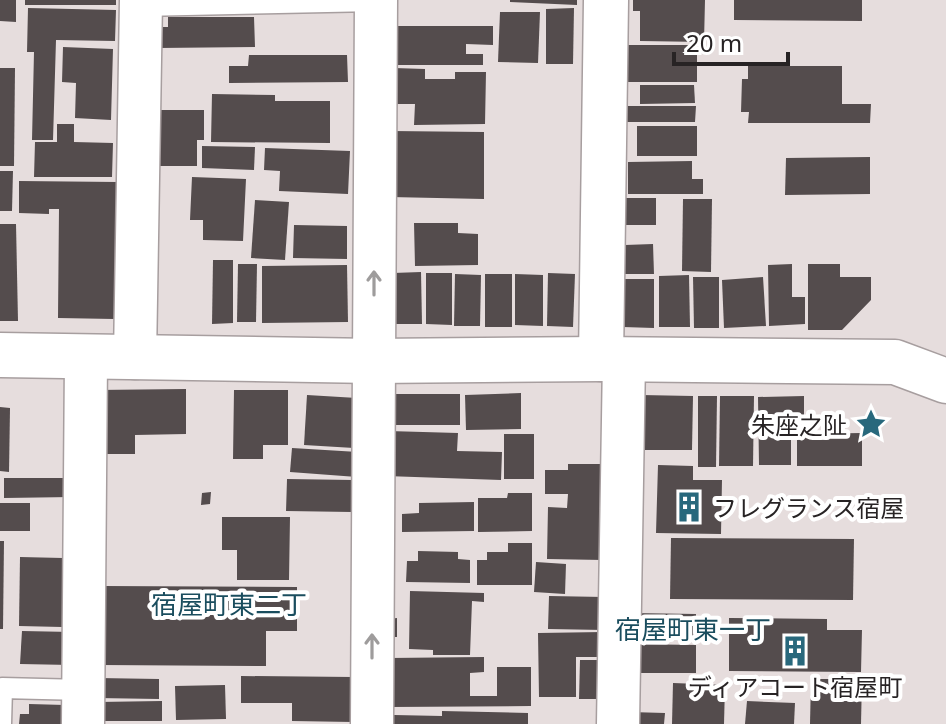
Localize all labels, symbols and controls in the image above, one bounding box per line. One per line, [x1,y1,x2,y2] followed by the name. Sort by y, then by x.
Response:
[674,16,788,66] scale bar
[686,26,742,59] text: 20 m
[366,270,382,297] one-way arrow
[854,407,888,441] place icon: 朱座之阯
[751,408,847,441] place label: 朱座之阯
[672,490,706,524] building icon: フレグランス宿屋
[713,491,905,524] place label: フレグランス宿屋
[151,586,307,622] district label: 宿屋町東二丁
[615,611,771,647] district label: 宿屋町東一丁
[364,633,380,660] one-way arrow
[778,634,812,668] building icon: ディアコート宿屋町
[688,670,902,703] place label: ディアコート宿屋町

